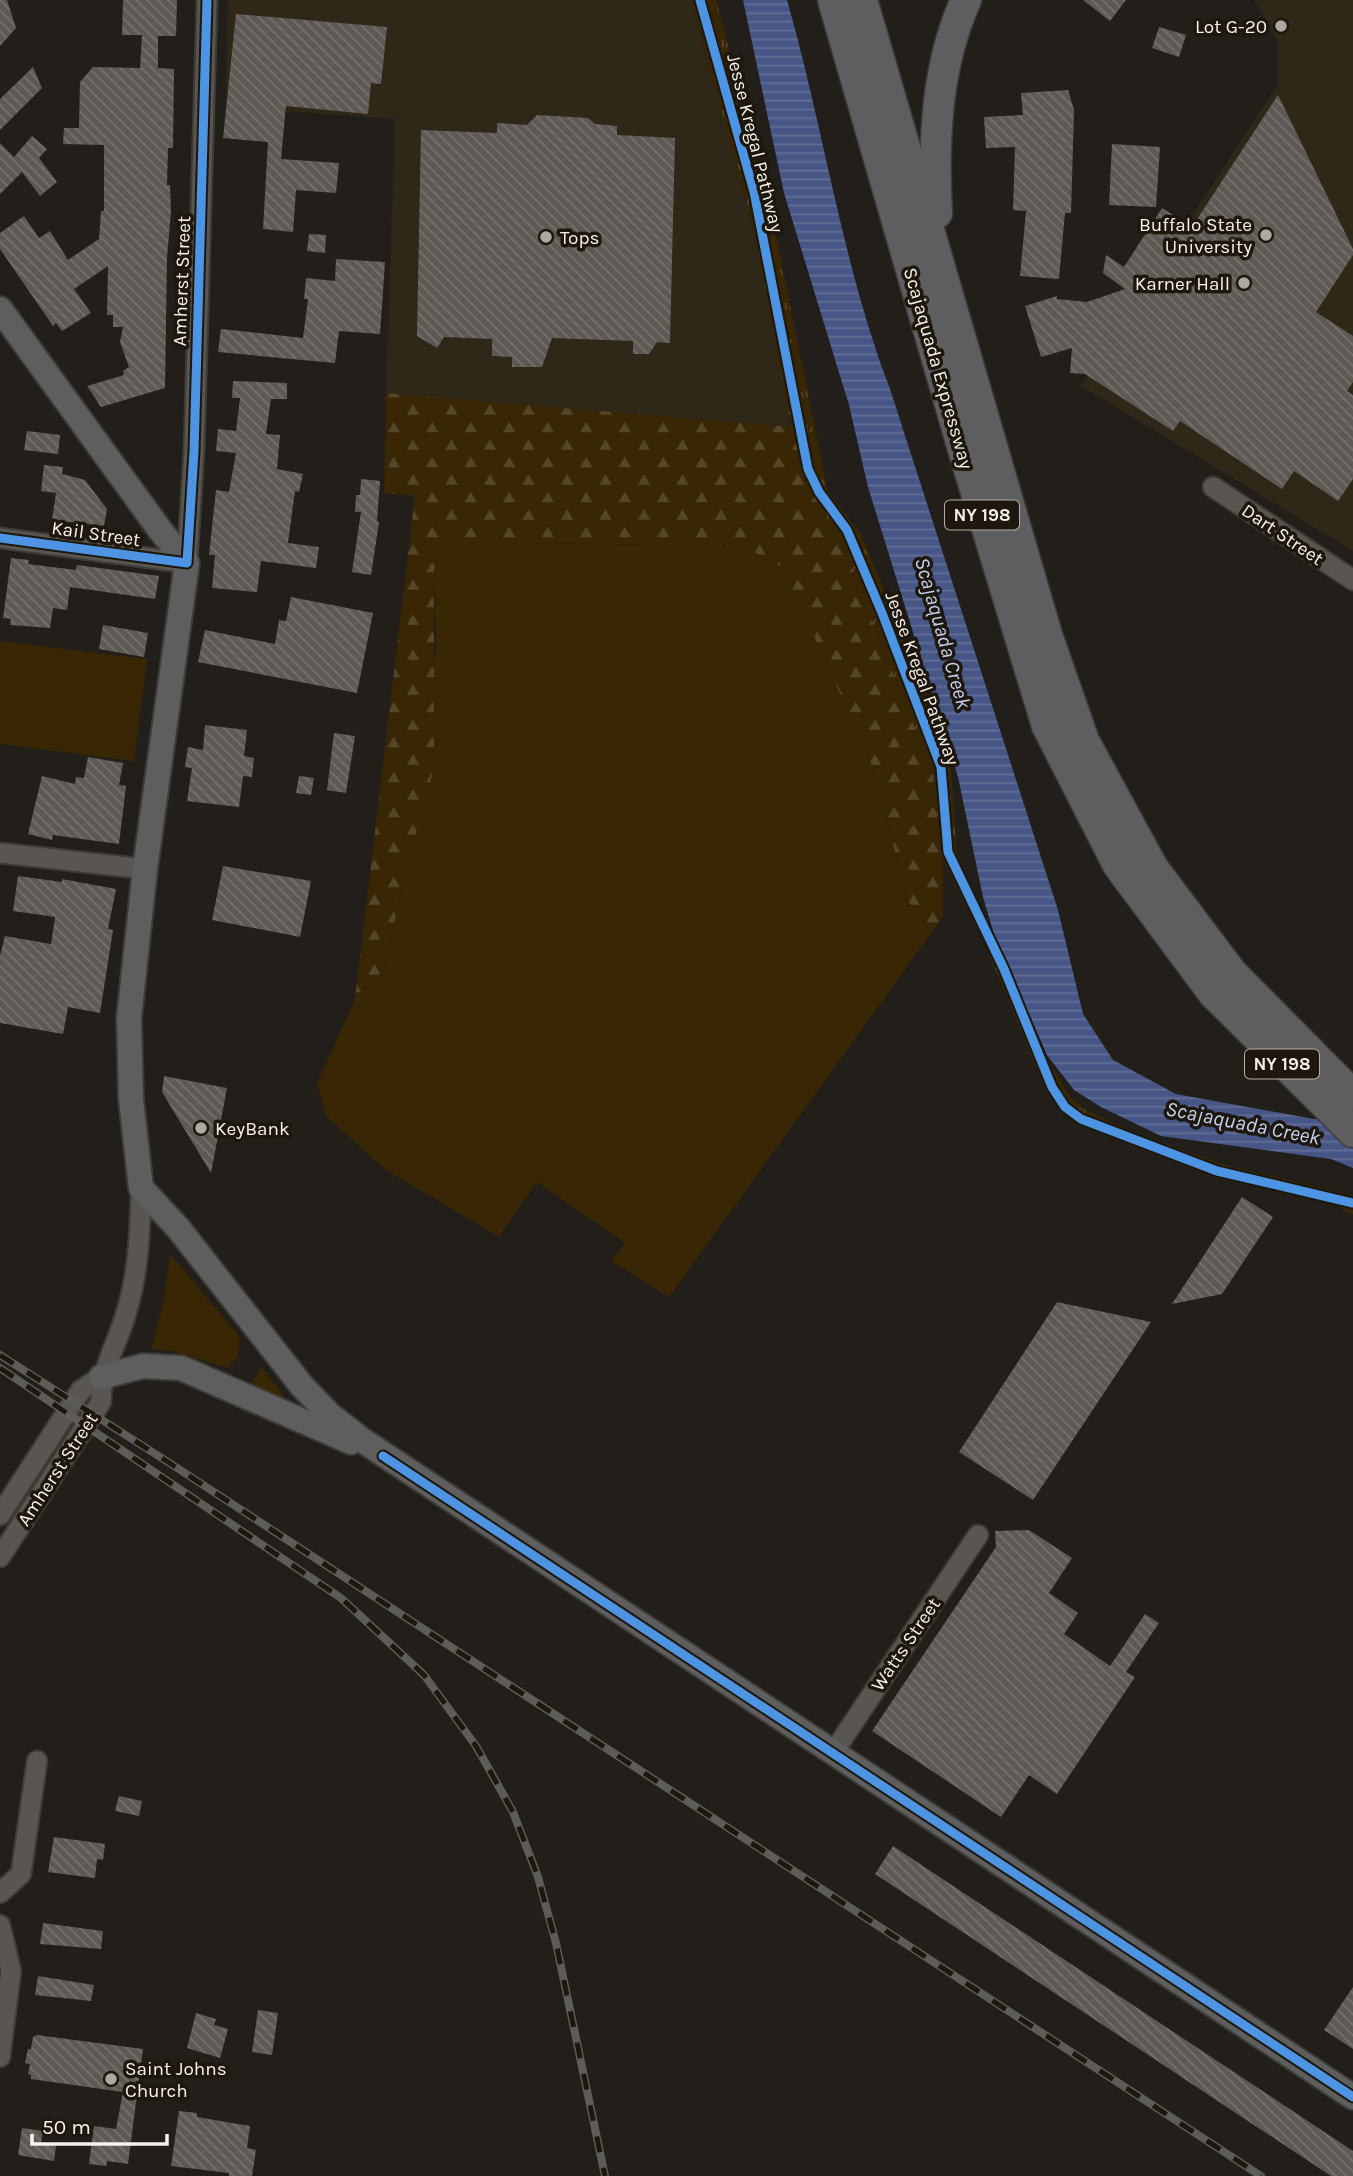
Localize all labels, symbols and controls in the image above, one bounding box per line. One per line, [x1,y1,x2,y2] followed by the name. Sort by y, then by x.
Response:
[1195,16,1267,38] place label: Lot G-20
[1273,18,1289,34] marker: Lot G-20
[722,52,788,235] street label: Jesse Kregal Pathway
[1139,214,1252,258] place label: Buffalo State University
[169,215,195,347] street label: Amherst Street
[560,227,599,249] place label: Tops
[1258,227,1274,243] marker: Buffalo State University
[538,229,554,245] marker: Tops
[899,265,977,472] street label: Scajaquada Expressway
[1135,273,1230,295] place label: Karner Hall
[1236,275,1252,291] marker: Karner Hall
[945,500,1019,530] road number: NY 198
[1237,500,1327,570] street label: Dart Street
[50,517,142,551] street label: Kail Street
[910,554,976,712] water label: Scajaquada Creek
[880,588,964,768] street label: Jesse Kregal Pathway
[1245,1050,1319,1078] road number: NY 198
[1164,1096,1322,1150] water label: Scajaquada Creek
[215,1118,290,1140] place label: KeyBank
[193,1120,209,1136] marker: KeyBank
[13,1409,103,1530] street label: Amherst Street
[867,1594,945,1695] street label: Watts Street
[125,2058,227,2102] place label: Saint Johns Church
[103,2071,119,2087] marker: Saint Johns Church
[32,2102,166,2146] scale bar
[42,2115,91,2139] text: 50 m

